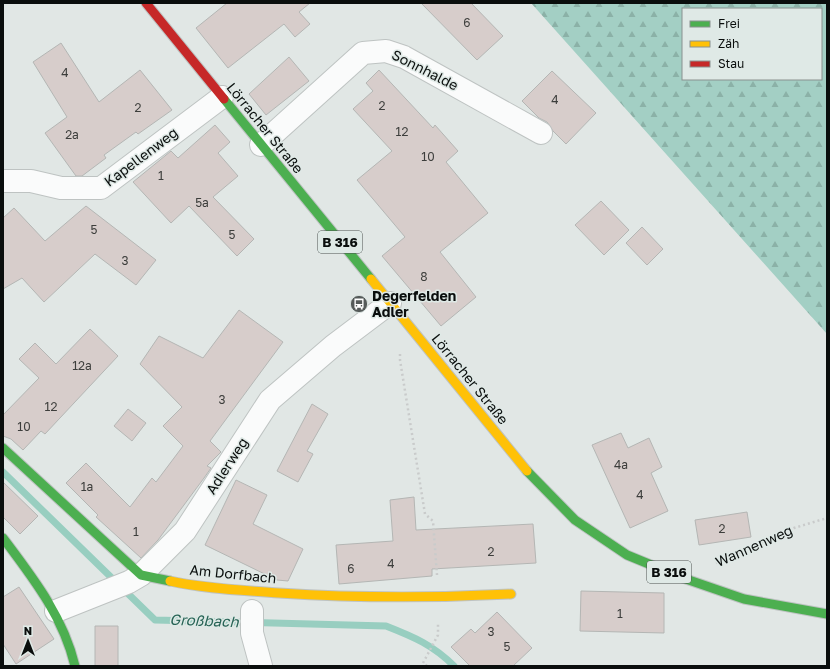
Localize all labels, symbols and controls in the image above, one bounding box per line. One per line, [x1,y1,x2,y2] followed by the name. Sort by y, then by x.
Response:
[682,8,822,80] legend
[463,15,471,30] house number: 6
[718,16,740,31] text: Frei
[718,36,739,51] text: Zäh
[389,46,461,94] street label: Sonnhalde
[718,56,744,71] text: Stau
[61,65,69,80] house number: 4
[224,79,307,177] street label: Lörracher Straße
[551,92,559,107] house number: 4
[379,98,386,113] house number: 2
[135,100,142,115] house number: 2
[101,123,181,190] street label: Kapellenweg
[396,124,408,139] house number: 12
[65,127,79,142] house number: 2a
[421,149,435,164] house number: 10
[158,168,164,183] house number: 1
[195,195,209,210] house number: 5a
[91,222,98,237] house number: 5
[229,227,236,242] house number: 5
[318,231,362,253] road number: B 316
[121,253,129,268] house number: 3
[420,269,428,284] house number: 8
[372,287,456,320] place label: Degerfelden Adler
[349,294,369,314] bus stop icon: Degerfelden Adler
[429,330,512,428] street label: Lörracher Straße
[72,358,92,373] house number: 12a
[218,392,226,407] house number: 3
[45,399,57,414] house number: 12
[17,419,31,434] house number: 10
[202,434,251,497] street label: Adlerweg
[614,457,628,472] house number: 4a
[81,479,93,494] house number: 1a
[636,487,644,502] house number: 4
[713,521,795,570] street label: Wannenweg
[719,521,726,536] house number: 2
[133,524,139,539] house number: 1
[488,544,495,559] house number: 2
[387,556,395,571] house number: 4
[189,560,277,587] street label: Am Dorfbach
[347,561,355,576] house number: 6
[647,561,691,583] road number: B 316
[617,606,623,621] house number: 1
[169,610,240,630] water label: Großbach
[8,621,48,661] north arrow
[24,624,32,637] text: N
[487,624,495,639] house number: 3
[504,639,511,654] house number: 5

